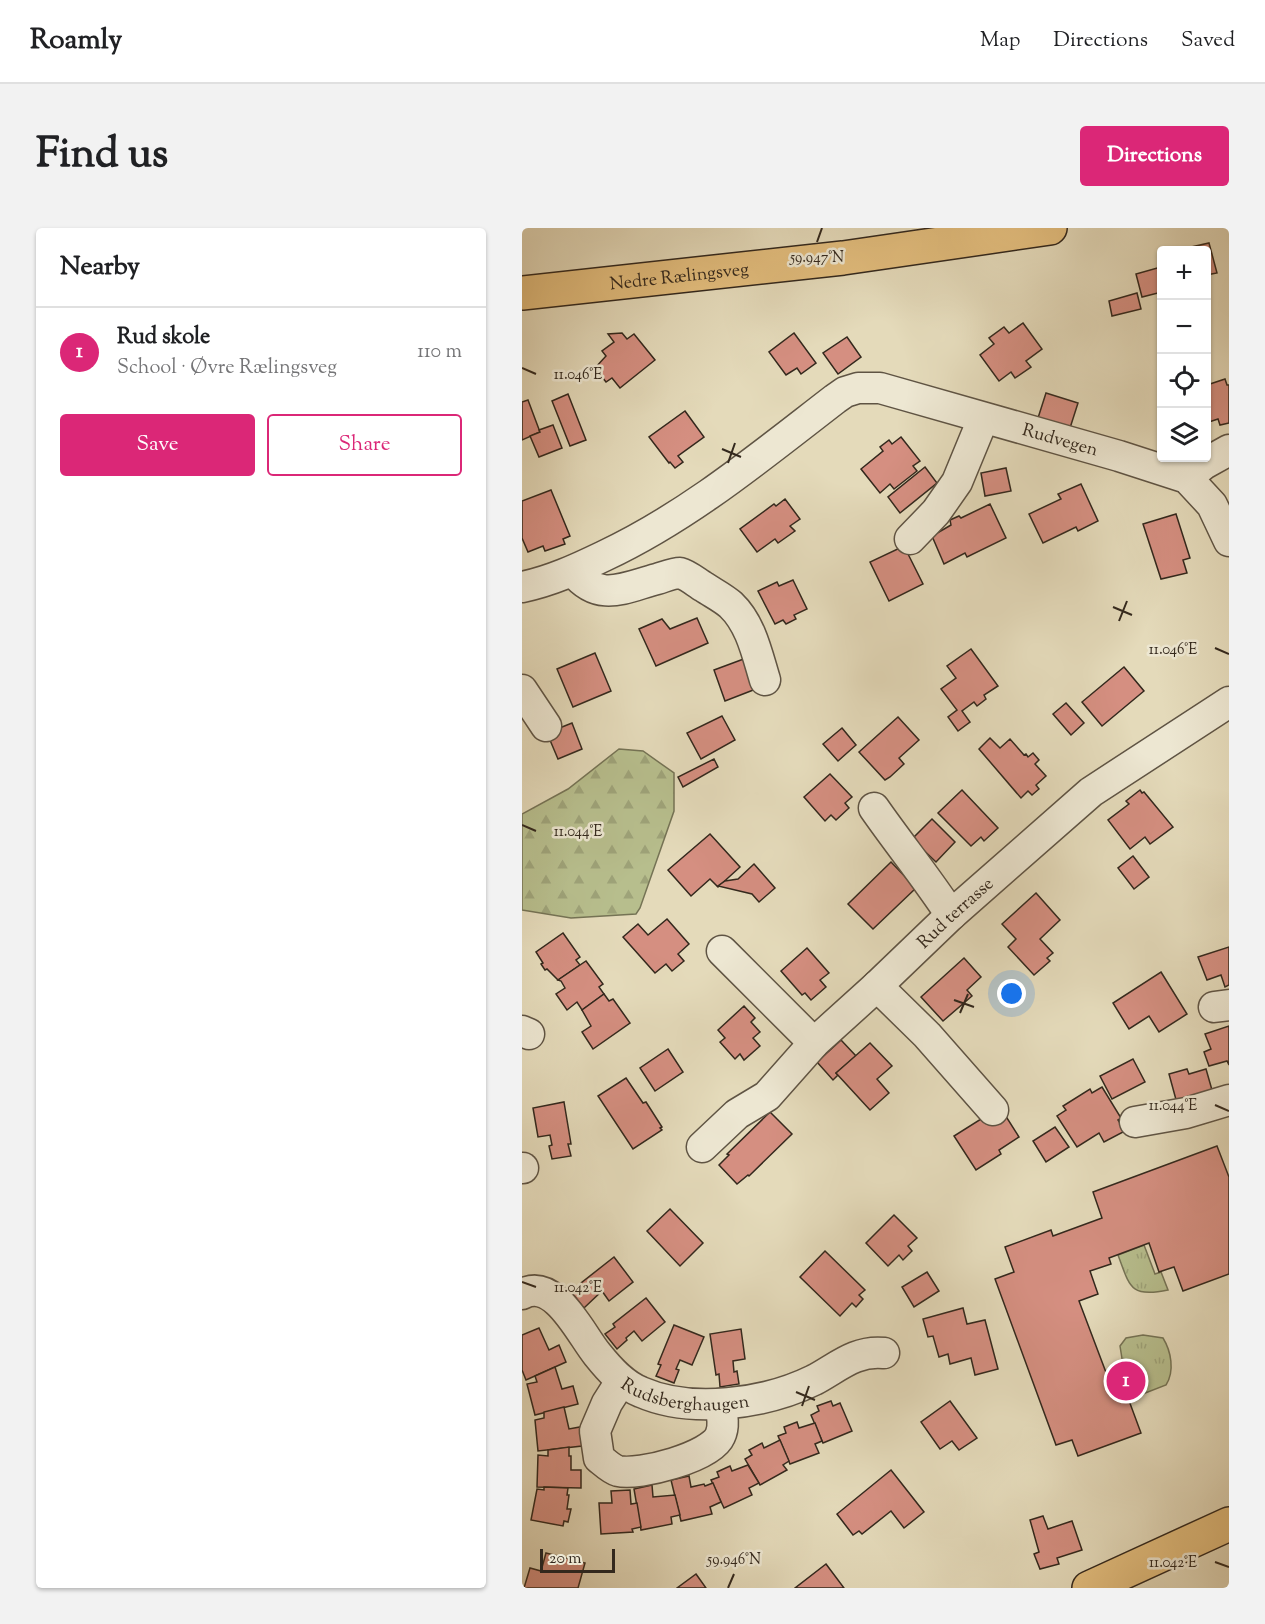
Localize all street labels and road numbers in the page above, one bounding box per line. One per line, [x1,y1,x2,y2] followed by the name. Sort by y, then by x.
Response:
[608,257,750,298] street label: Nedre Rælingsveg
[1019,418,1101,464] street label: Rudvegen
[912,872,1000,956] street label: Rud terrasse
[615,1373,752,1419] street label: Rudsberghaugen

